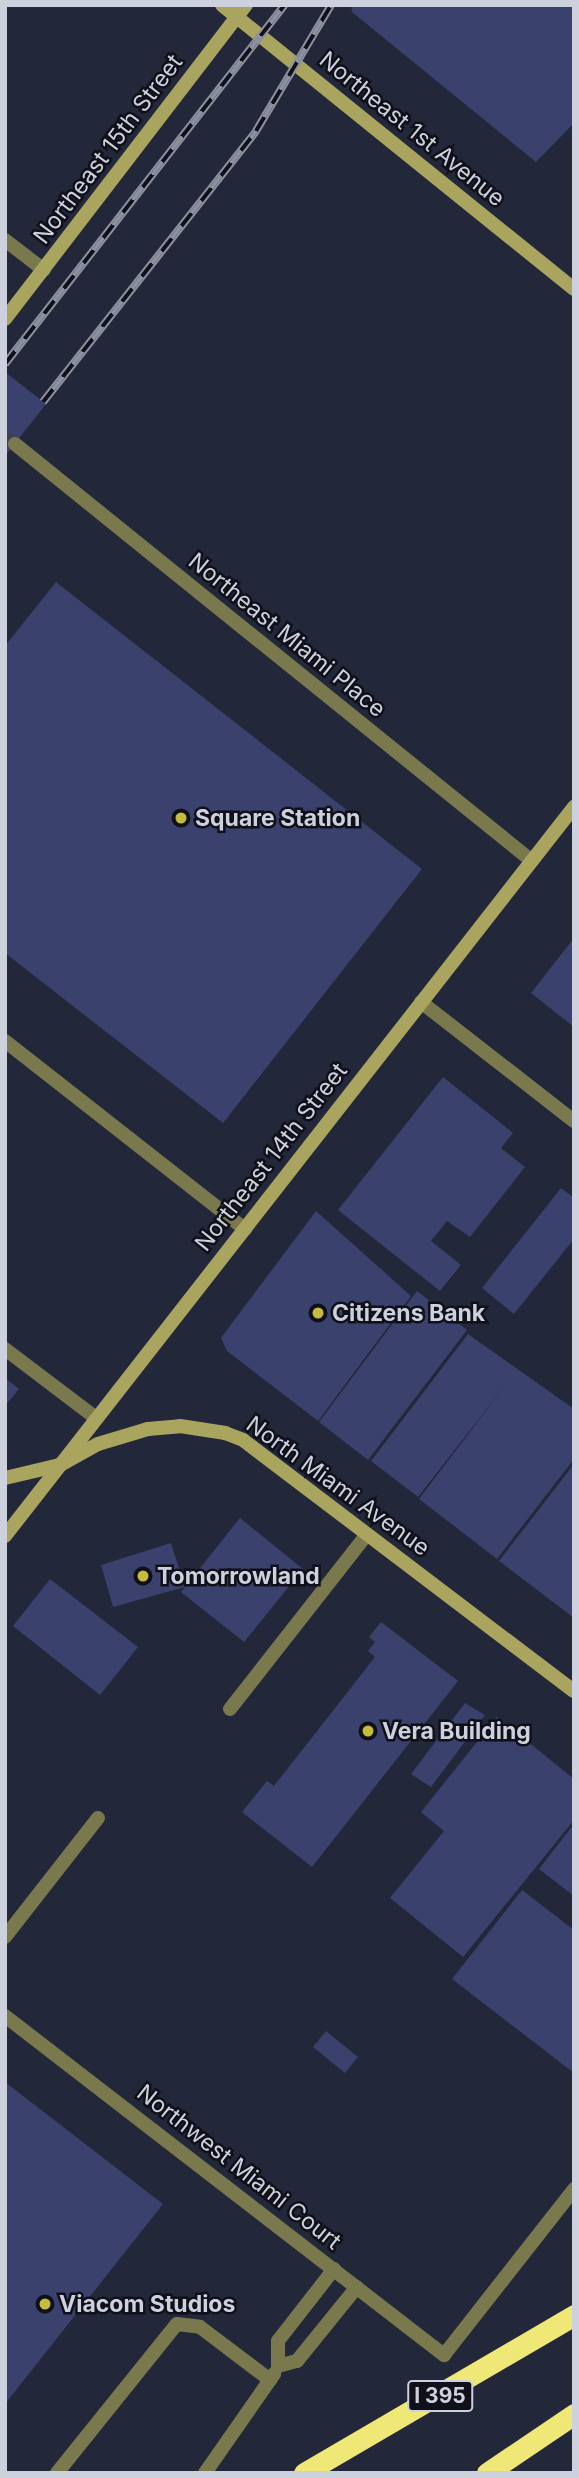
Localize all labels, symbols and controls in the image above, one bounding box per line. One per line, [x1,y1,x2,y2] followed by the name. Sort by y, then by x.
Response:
[314,46,510,212] street label: Northeast 1st Avenue
[28,49,188,249] street label: Northeast 15th Street
[183,547,391,723] street label: Northeast Miami Place
[195,804,360,832] place label: Square Station
[173,810,189,826] marker: Square Station
[189,1058,353,1256] street label: Northeast 14th Street
[332,1299,485,1327] place label: Citizens Bank
[310,1305,326,1321] marker: Citizens Bank
[241,1410,435,1562] street label: North Miami Avenue
[157,1562,320,1590] place label: Tomorrowland
[135,1568,151,1584] marker: Tomorrowland
[382,1717,531,1745] place label: Vera Building
[360,1723,376,1739] marker: Vera Building
[131,2079,347,2255] street label: Northwest Miami Court
[59,2290,235,2318] place label: Viacom Studios
[37,2296,53,2312] marker: Viacom Studios
[407,2378,473,2414] road number: I 395

